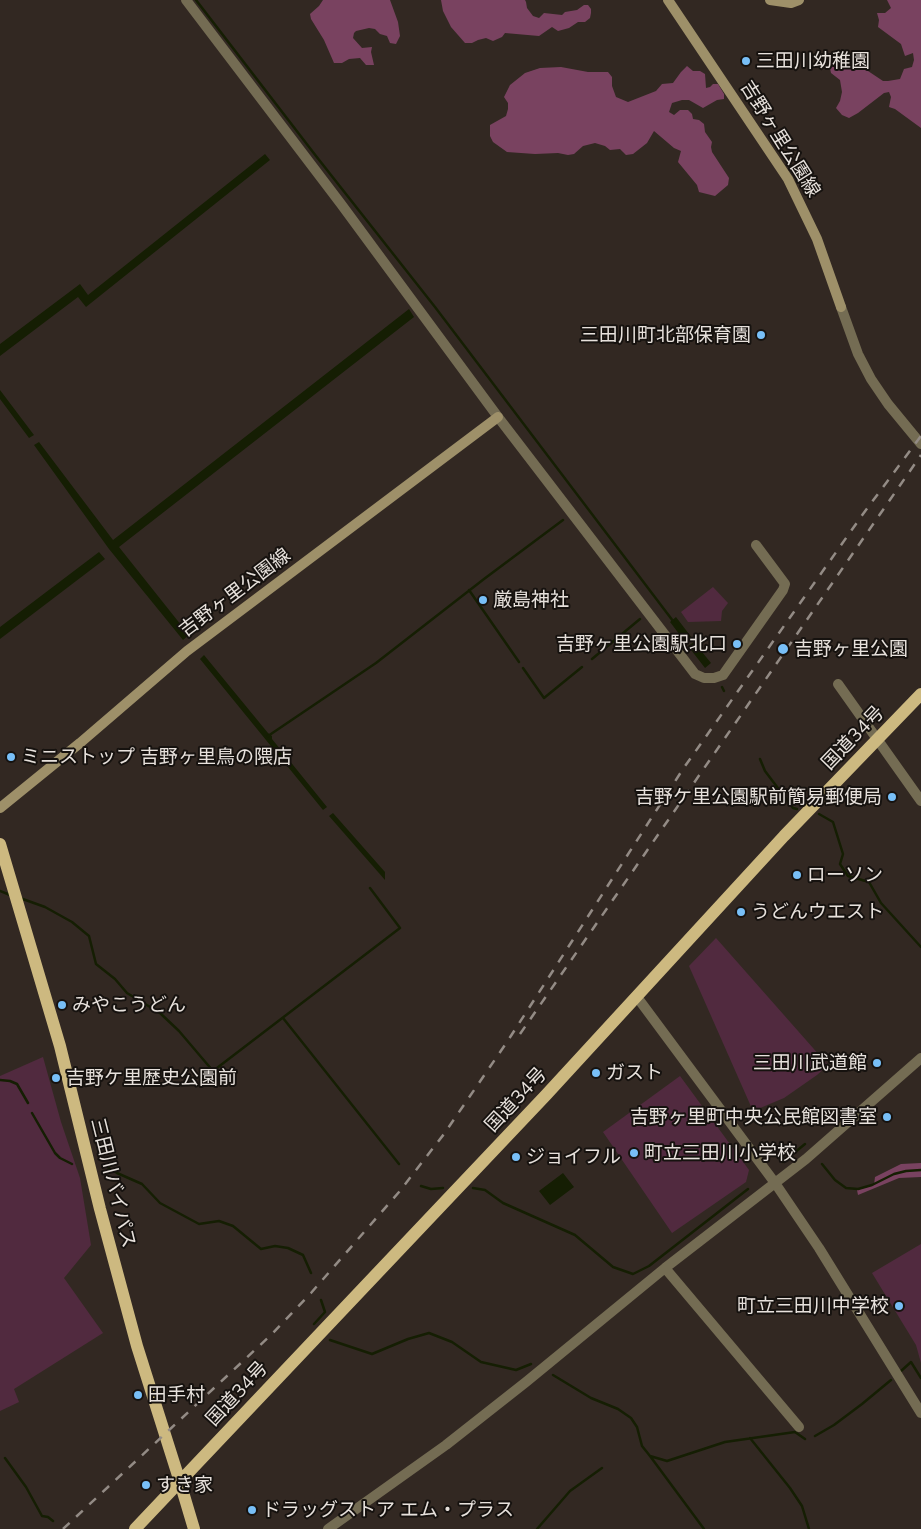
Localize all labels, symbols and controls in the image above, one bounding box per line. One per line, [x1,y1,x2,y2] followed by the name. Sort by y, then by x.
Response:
[756,50,870,72] place label: 三田川幼稚園
[740,55,752,67] marker: 三田川幼稚園
[735,77,825,201] street label: 吉野ヶ里公園線
[580,324,751,346] place label: 三田川町北部保育園
[755,329,767,341] marker: 三田川町北部保育園
[175,544,295,642] street label: 吉野ヶ里公園線
[493,589,569,611] place label: 厳島神社
[477,594,489,606] marker: 厳島神社
[556,633,727,655] place label: 吉野ヶ里公園駅北口
[731,638,743,650] marker: 吉野ヶ里公園駅北口
[794,638,908,660] place label: 吉野ヶ里公園
[776,642,790,656] marker: 吉野ヶ里公園
[817,701,889,775] street label: 国道34号
[21,746,292,768] place label: ミニストップ 吉野ヶ里鳥の隈店
[5,751,17,763] marker: ミニストップ 吉野ヶ里鳥の隈店
[635,786,882,808] place label: 吉野ケ里公園駅前簡易郵便局
[886,791,898,803] marker: 吉野ケ里公園駅前簡易郵便局
[807,864,883,886] place label: ローソン
[791,869,803,881] marker: ローソン
[751,901,884,923] place label: うどんウエスト
[735,906,747,918] marker: うどんウエスト
[72,994,186,1016] place label: みやこうどん
[56,999,68,1011] marker: みやこうどん
[753,1052,867,1074] place label: 三田川武道館
[871,1057,883,1069] marker: 三田川武道館
[606,1062,663,1084] place label: ガスト
[480,1063,552,1137] street label: 国道34号
[66,1067,237,1089] place label: 吉野ケ里歴史公園前
[590,1067,602,1079] marker: ガスト
[50,1072,62,1084] marker: 吉野ケ里歴史公園前
[630,1106,877,1128] place label: 吉野ヶ里町中央公民館図書室
[881,1111,893,1123] marker: 吉野ヶ里町中央公民館図書室
[86,1116,140,1250] street label: 三田川バイパス
[644,1142,796,1164] place label: 町立三田川小学校
[526,1146,621,1168] place label: ジョイフル
[628,1147,640,1159] marker: 町立三田川小学校
[510,1151,522,1163] marker: ジョイフル
[737,1295,889,1317] place label: 町立三田川中学校
[893,1300,905,1312] marker: 町立三田川中学校
[201,1357,273,1431] street label: 国道34号
[148,1384,205,1406] place label: 田手村
[132,1389,144,1401] marker: 田手村
[156,1474,213,1496] place label: すき家
[140,1479,152,1491] marker: すき家
[262,1499,514,1521] place label: ドラッグストア エム・プラス
[246,1504,258,1516] marker: ドラッグストア エム・プラス

